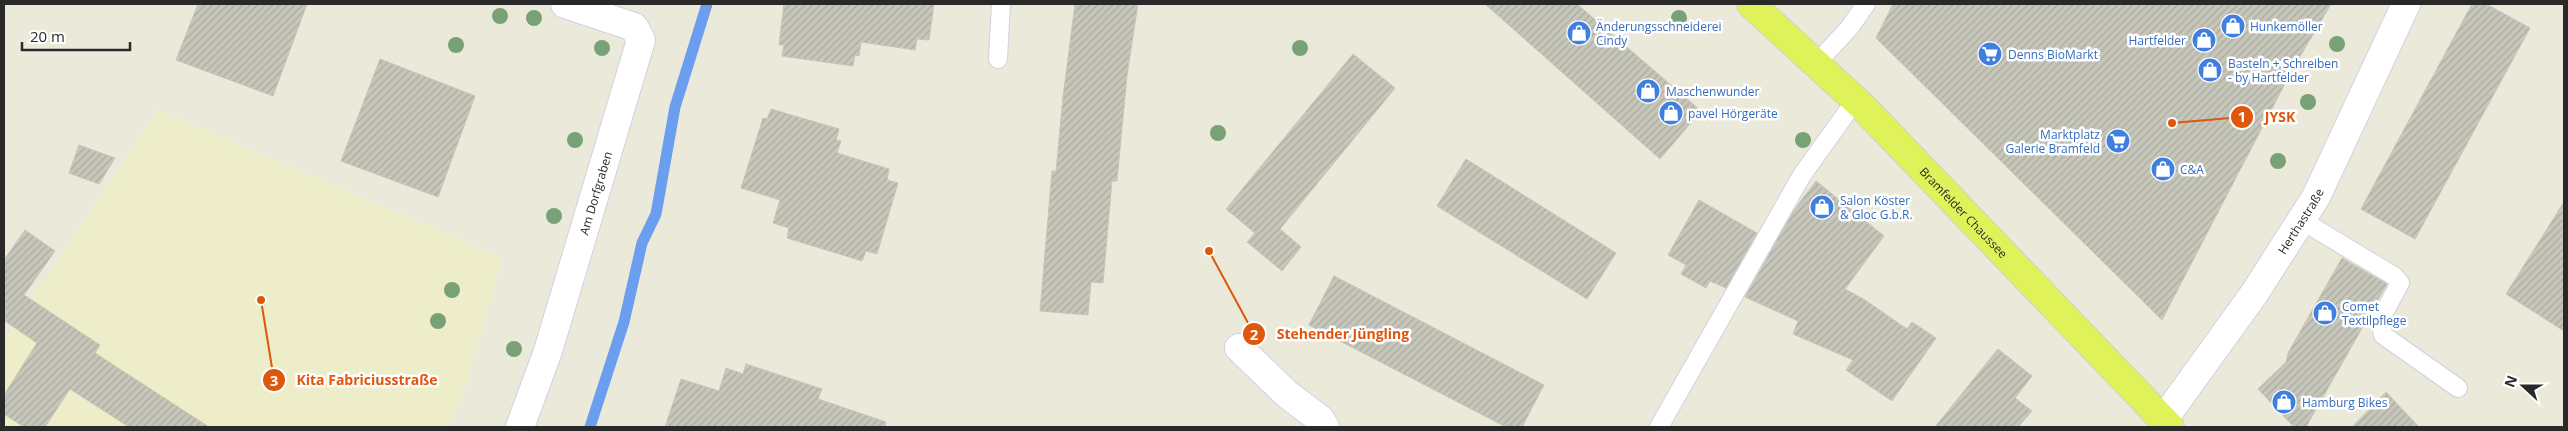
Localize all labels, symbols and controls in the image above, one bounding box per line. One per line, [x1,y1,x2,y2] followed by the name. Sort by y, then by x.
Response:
[2220,13,2246,39] shop icon: Hunkemöller
[1596,18,1722,49] place label: Änderungsschneiderei Cindy
[2250,18,2323,35] place label: Hunkemöller
[22,20,130,52] scale bar
[1566,20,1592,46] shop icon: Änderungsschneiderei Cindy
[30,26,65,46] text: 20 m
[2191,27,2217,53] shop icon: Hartfelder
[2129,32,2186,49] place label: Hartfelder
[1977,41,2003,67] supermarket icon: Denns BioMarkt
[2008,46,2098,63] place label: Denns BioMarkt
[2228,55,2338,86] place label: Basteln + Schreiben - by Hartfelder
[2197,57,2223,83] shop icon: Basteln + Schreiben - by Hartfelder
[1635,78,1661,104] shop icon: Maschenwunder
[1666,83,1759,100] place label: Maschenwunder
[1658,100,1684,126] shop icon: pavel Hörgeräte
[2230,103,2305,132] callout: JYSK
[1688,105,1778,122] place label: pavel Hörgeräte
[2238,106,2246,126] text: 1
[2263,107,2296,126] text: JYSK
[2005,126,2100,157] place label: Marktplatz Galerie Bramfeld
[2105,128,2131,154] supermarket icon: Marktplatz Galerie Bramfeld
[575,149,616,237] street label: Am Dorfgraben
[2150,156,2176,182] shop icon: C&A
[2180,161,2204,178] place label: C&A
[1916,163,2012,262] street label: Bramfelder Chaussee
[2273,185,2328,257] street label: Herthastraße
[1840,192,1913,223] place label: Salon Köster & Gloc G.b.R.
[1809,194,1835,220] shop icon: Salon Köster & Gloc G.b.R.
[2342,298,2407,329] place label: Comet Textilpflege
[2312,300,2338,326] shop icon: Comet Textilpflege
[1241,320,1419,349] callout: Stehender Jüngling
[1250,324,1259,344] text: 2
[1277,324,1409,343] text: Stehender Jüngling
[2498,361,2548,411] north arrow
[262,366,448,395] callout: Kita Fabriciusstraße
[270,370,278,390] text: 3
[296,370,438,389] text: Kita Fabriciusstraße
[2499,372,2521,390] text: N
[2271,389,2297,415] shop icon: Hamburg Bikes
[2302,394,2388,411] place label: Hamburg Bikes

